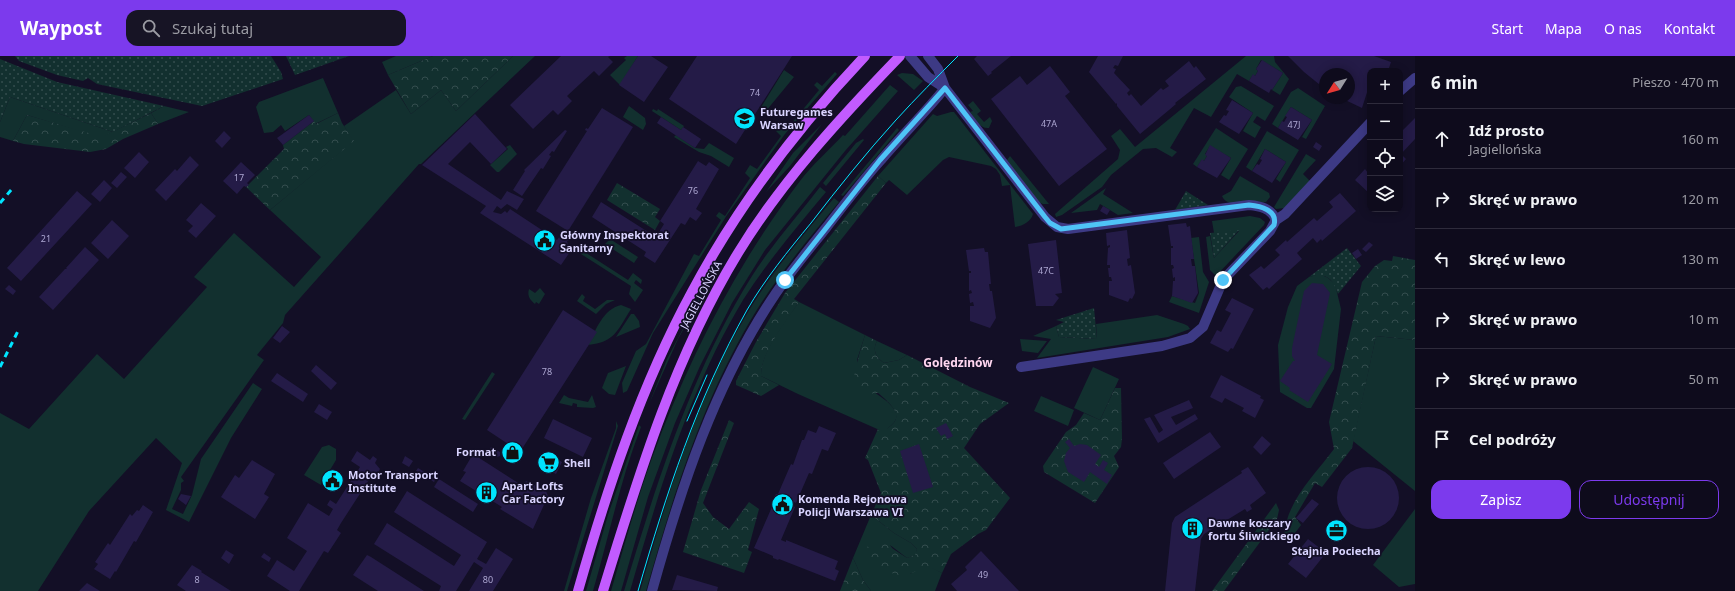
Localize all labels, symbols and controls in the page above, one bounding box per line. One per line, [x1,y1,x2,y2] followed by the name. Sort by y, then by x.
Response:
[126,10,406,46] search box
[20,15,102,41] text: Waypost
[140,17,162,39] icon: search
[172,18,253,38] text: Szukaj tutaj
[1492,19,1523,38] text: Start
[1545,19,1582,38] text: Mapa
[1604,19,1642,38] text: O nas
[1664,19,1715,38] text: Kontakt
[1319,68,1355,104] north arrow
[1367,68,1403,212] map controls
[1367,68,1403,104] button: +
[1431,71,1478,94] text: 6 min
[1632,73,1719,91] text: Pieszo · 470 m
[750,86,760,99] house number: 74
[760,104,833,132] place label: Futuregames Warsaw
[1367,104,1403,140] button: −
[731,105,757,131] school or university icon: Futuregames Warsaw
[1041,117,1057,130] house number: 47A
[1288,118,1300,131] house number: 47J
[1469,120,1544,140] text: Idź prosto
[1431,128,1453,150] icon: ahead
[1681,130,1719,148] text: 160 m
[1367,140,1403,176] button: locate
[1469,140,1542,158] text: Jagiellońska
[234,171,244,184] house number: 17
[1367,176,1403,212] button: layers
[688,184,698,197] house number: 76
[1431,188,1453,210] icon: right
[1469,189,1577,209] text: Skręć w prawo
[1681,190,1719,208] text: 120 m
[560,227,669,255] place label: Główny Inspektorat Sanitarny
[531,228,557,254] public building icon: Główny Inspektorat Sanitarny
[41,232,51,245] house number: 21
[1431,248,1453,270] icon: left
[1469,249,1566,269] text: Skręć w lewo
[1681,250,1719,268] text: 130 m
[676,257,725,333] street label: JAGIELLOŃSKA
[1038,264,1054,277] house number: 47C
[776,271,794,289] route start
[1214,271,1232,289] route end
[1431,308,1453,330] icon: right
[1469,309,1577,329] text: Skręć w prawo
[1689,310,1719,328] text: 10 m
[923,354,993,371] district label: Golędzinów
[542,365,552,378] house number: 78
[1431,368,1453,390] icon: right
[1469,369,1577,389] text: Skręć w prawo
[1689,370,1719,388] text: 50 m
[1431,428,1453,450] icon: arrive
[1469,429,1556,449] text: Cel podróży
[499,439,525,465] shop icon: Format
[456,444,496,459] place label: Format
[536,450,562,476] supermarket icon: Shell
[564,455,590,470] place label: Shell
[348,467,438,495] place label: Motor Transport Institute
[319,468,345,494] public building icon: Motor Transport Institute
[502,478,565,506] place label: Apart Lofts Car Factory
[474,479,500,505] building icon: Apart Lofts Car Factory
[1431,480,1571,519] button: Zapisz
[1579,480,1719,519] button: Udostępnij
[798,491,907,519] place label: Komenda Rejonowa Policji Warszawa VI
[770,492,796,518] public building icon: Komenda Rejonowa Policji Warszawa VI
[1208,515,1300,543] place label: Dawne koszary fortu Śliwickiego
[1179,516,1205,542] building icon: Dawne koszary fortu Śliwickiego
[1323,518,1349,544] office icon: Stajnia Pociecha
[1291,543,1381,558] place label: Stajnia Pociecha
[978,568,988,581] house number: 49
[194,573,200,586] house number: 8
[483,573,493,586] house number: 80

